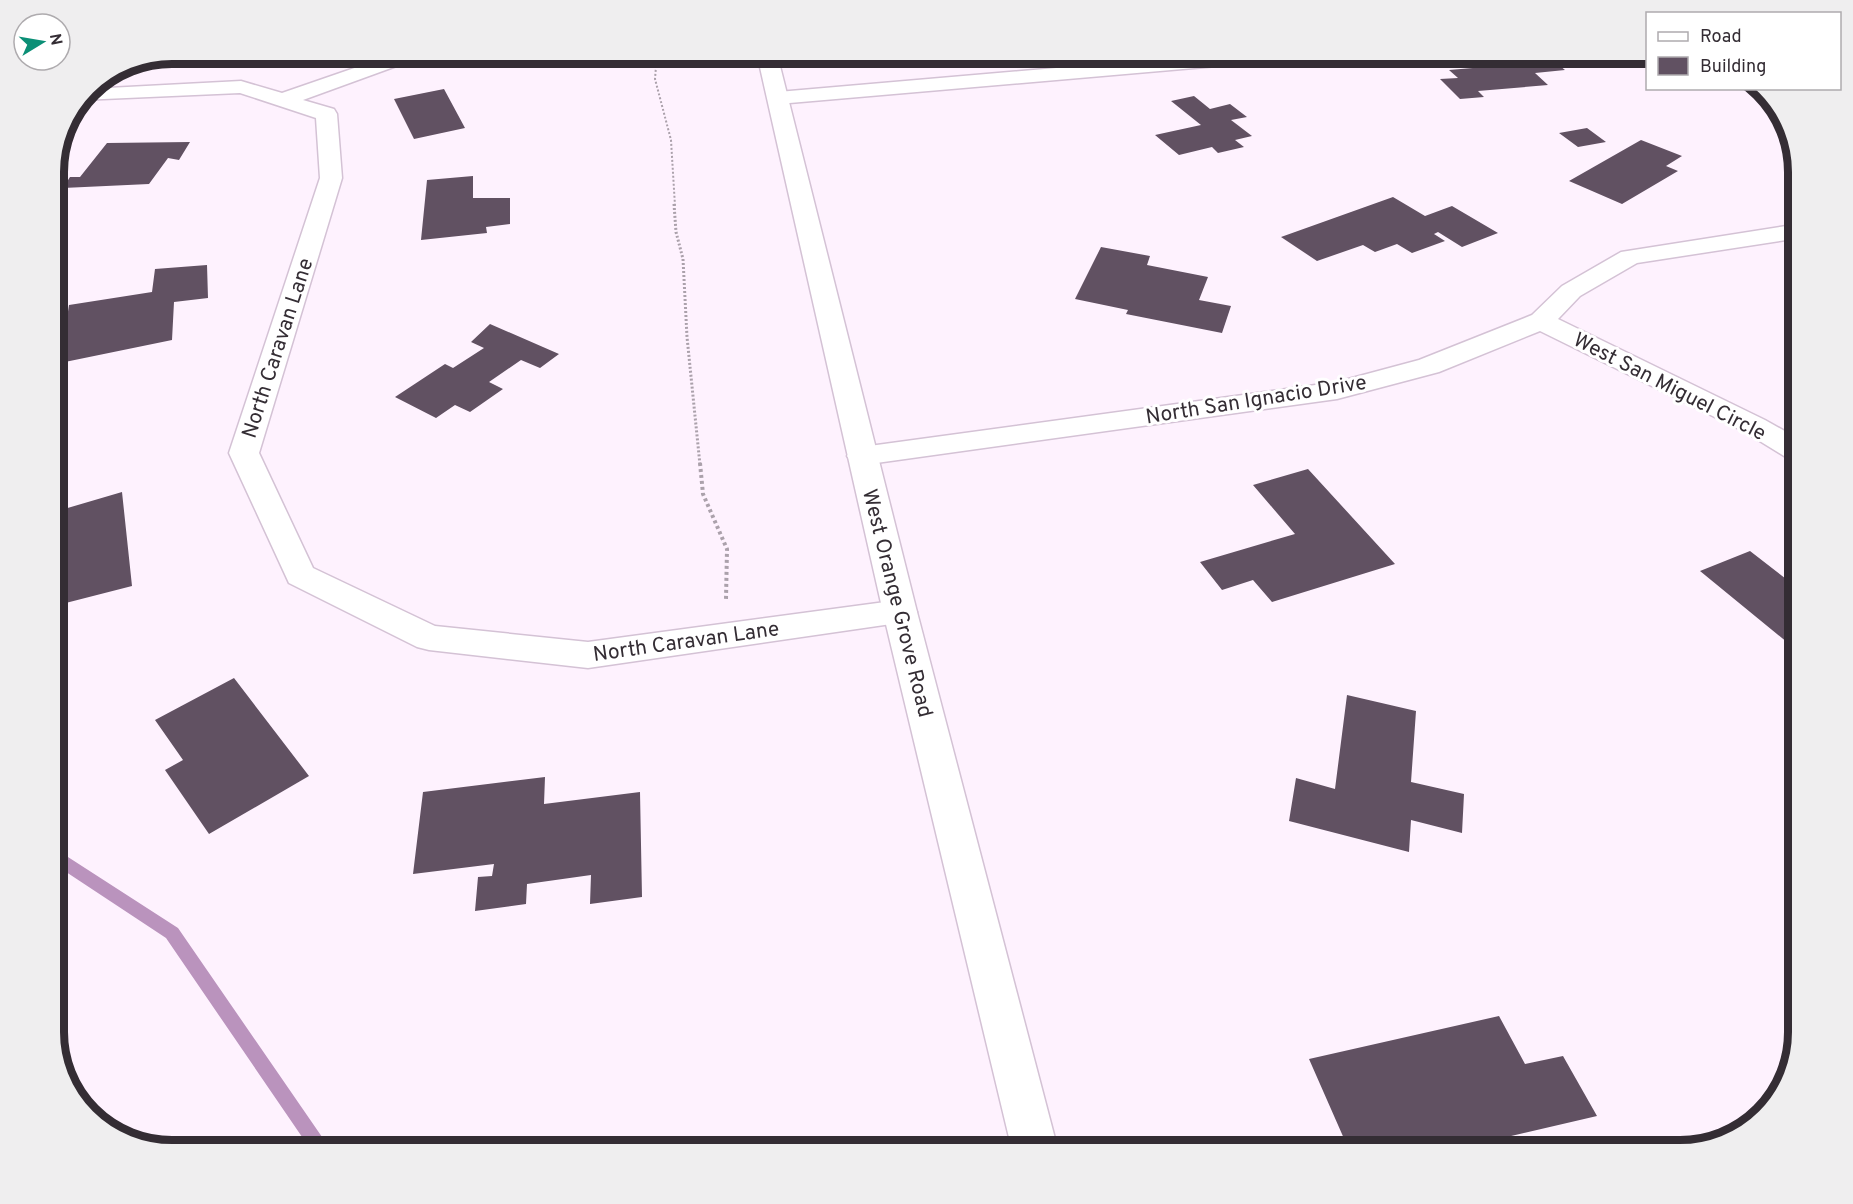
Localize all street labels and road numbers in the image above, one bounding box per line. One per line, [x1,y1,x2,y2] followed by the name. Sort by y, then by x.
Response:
[237,255,320,442] street label: North Caravan Lane
[1568,327,1770,448] street label: West San Miguel Circle
[1144,370,1369,431] street label: North San Ignacio Drive
[855,486,938,720] street label: West Orange Grove Road
[591,616,781,669] street label: North Caravan Lane

